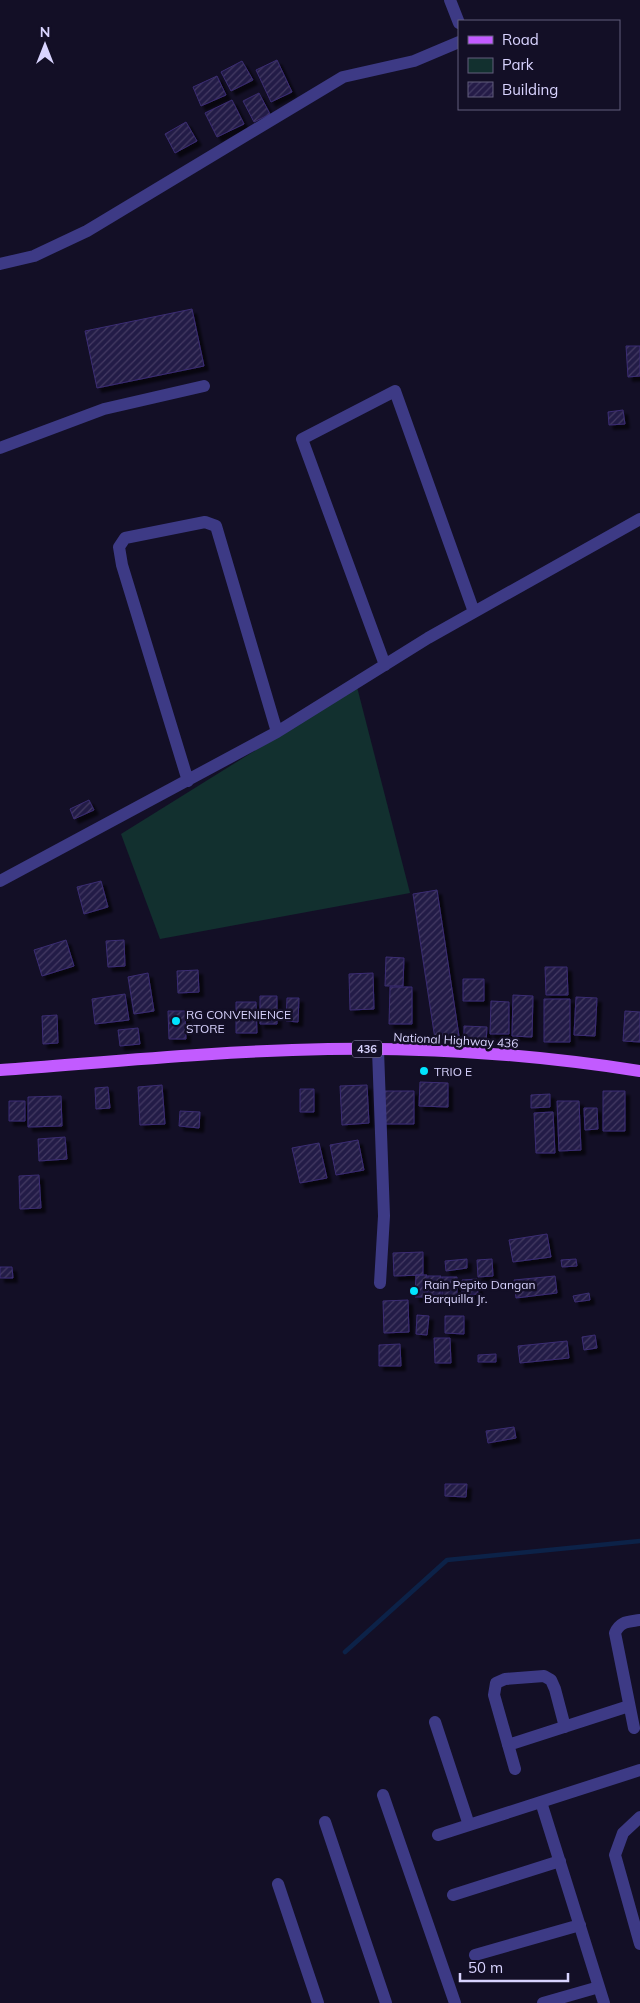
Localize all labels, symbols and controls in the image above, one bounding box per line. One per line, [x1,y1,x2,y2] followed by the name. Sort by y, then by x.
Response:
[20,20,70,70] north arrow
[458,20,620,110] legend
[40,23,50,41] text: N
[502,30,539,49] text: Road
[502,55,534,74] text: Park
[502,80,558,99] text: Building
[186,1007,291,1036] place label: RG CONVENIENCE STORE
[170,1015,182,1027] marker: RG CONVENIENCE STORE
[393,1029,519,1051] street label: National Highway 436
[352,1040,382,1058] road number: 436
[434,1064,472,1079] place label: TRIO E
[418,1065,430,1077] marker: TRIO E
[424,1277,535,1306] place label: Rain Pepito Dangan Barquilla Jr.
[408,1285,420,1297] marker: Rain Pepito Dangan Barquilla Jr.
[460,1950,568,1982] scale bar
[468,1958,503,1977] text: 50 m

